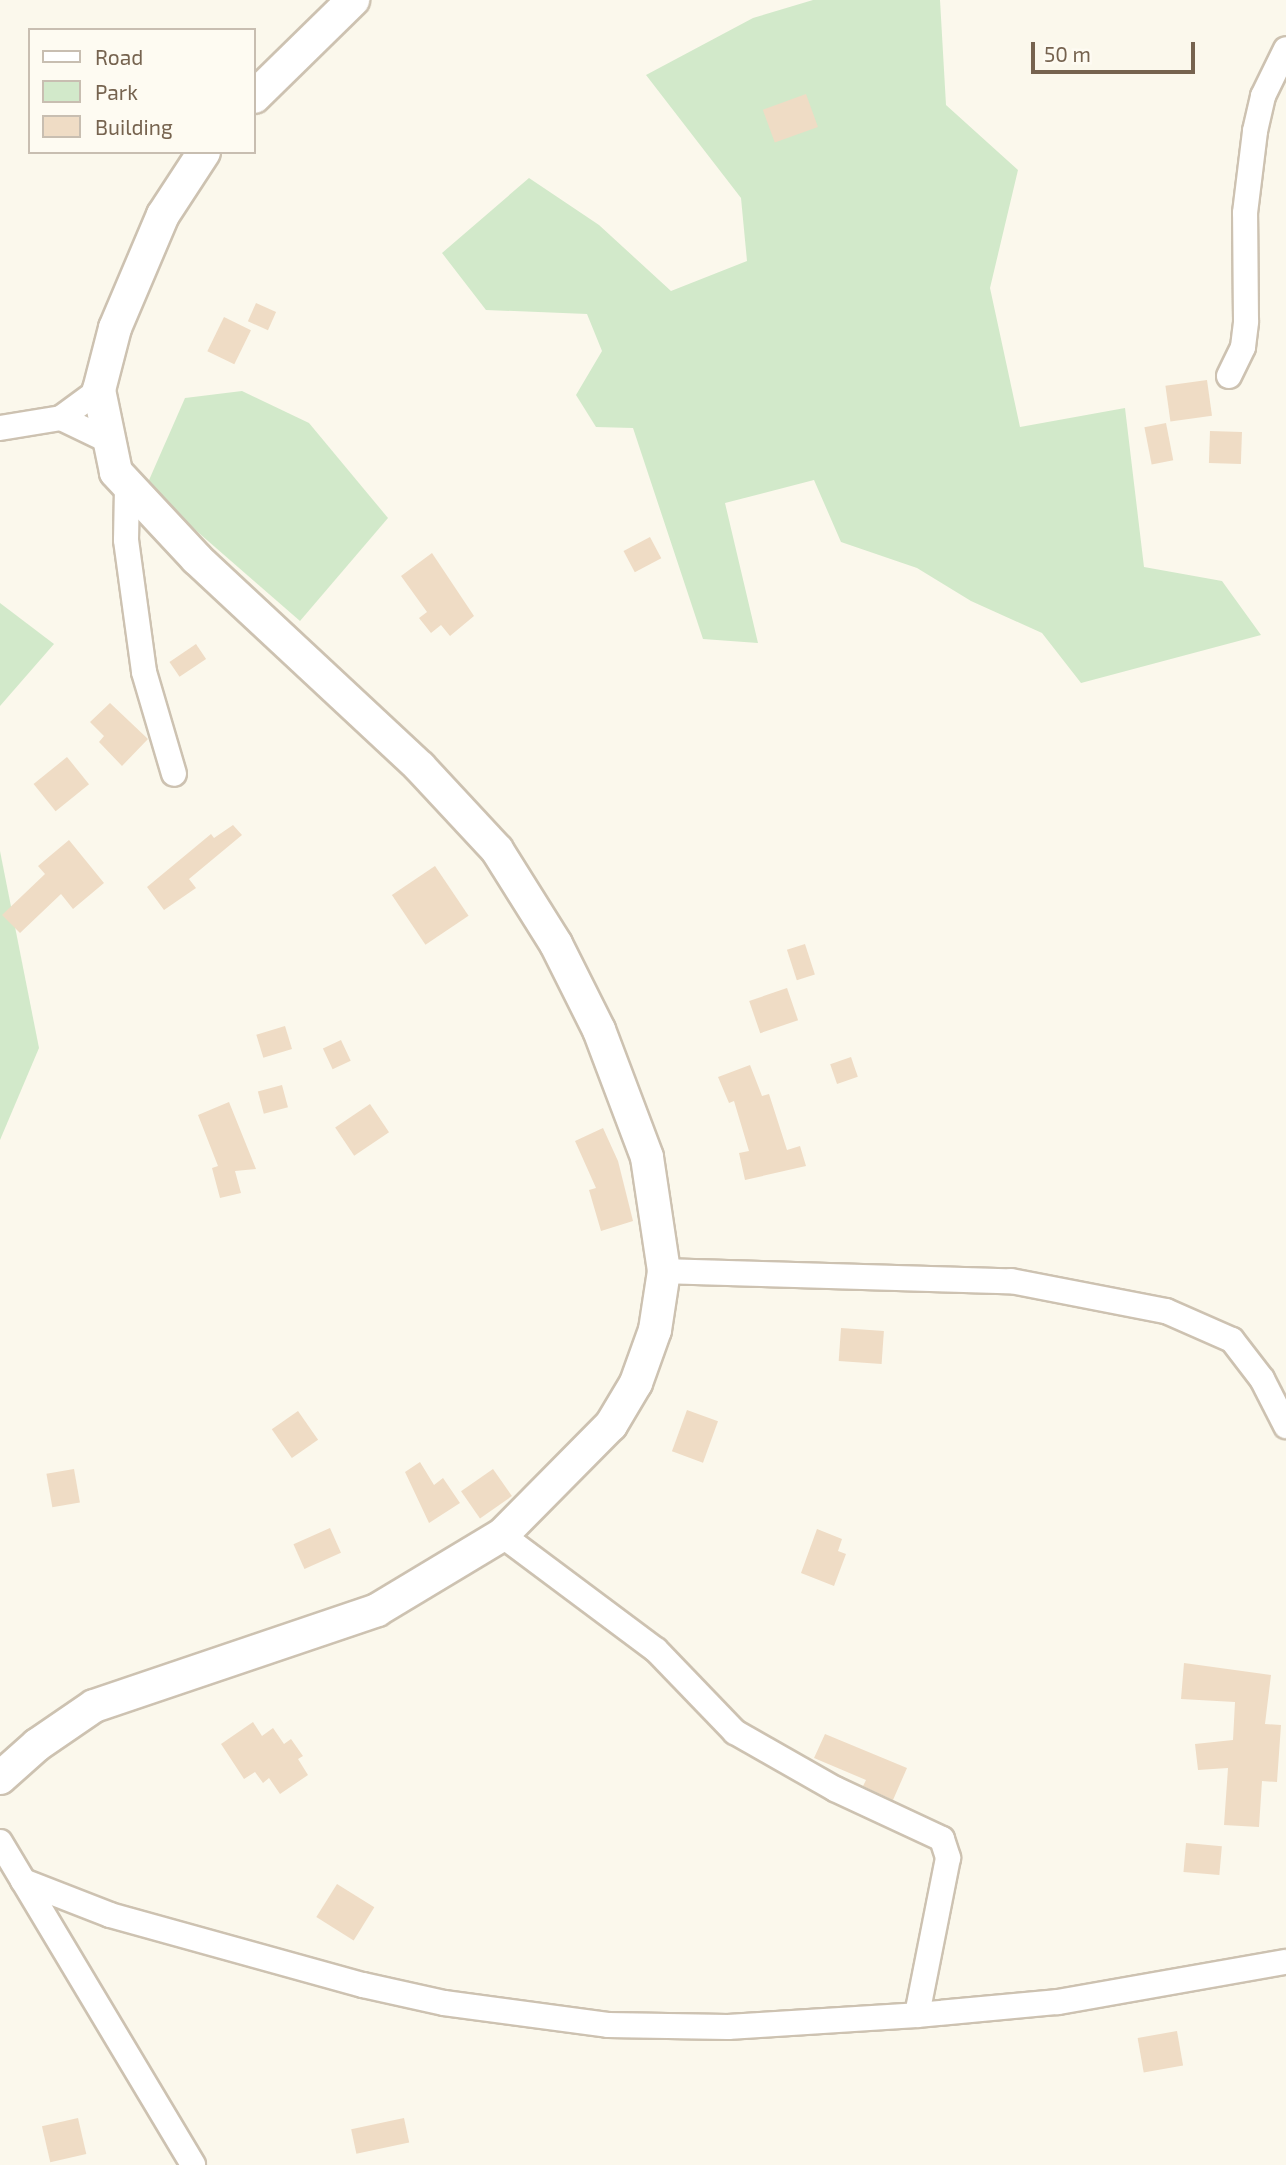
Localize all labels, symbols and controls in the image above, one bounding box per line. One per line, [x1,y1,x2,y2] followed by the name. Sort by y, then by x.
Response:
[28,28,256,154] legend
[1034,28,1198,72] scale bar
[1044,41,1091,66] text: 50 m
[95,44,143,69] text: Road
[95,79,138,104] text: Park
[95,114,173,139] text: Building

